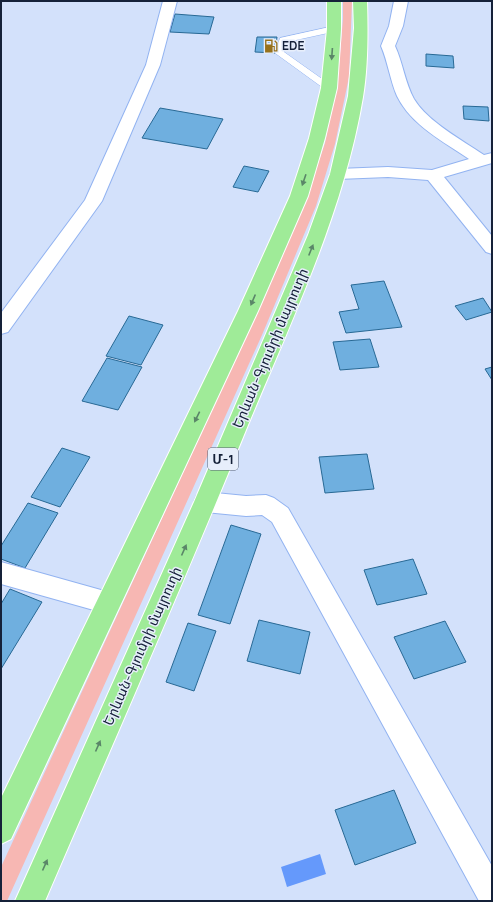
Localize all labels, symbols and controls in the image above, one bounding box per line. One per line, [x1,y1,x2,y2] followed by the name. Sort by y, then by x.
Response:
[282,37,304,54] place label: EDE
[263,38,279,54] fuel station icon: EDE
[329,48,336,60] one-way arrow
[301,175,307,187] one-way arrow
[308,245,314,256] one-way arrow
[227,265,312,431] street label: Երևան-Գյումրի մայրուղի
[250,294,256,305] one-way arrow
[194,412,200,423] one-way arrow
[208,448,238,470] road number: Մ-1
[181,544,187,556] one-way arrow
[98,563,185,728] street label: Երևան-Գյումրի մայրուղի
[95,740,101,752] one-way arrow
[43,859,49,871] one-way arrow

